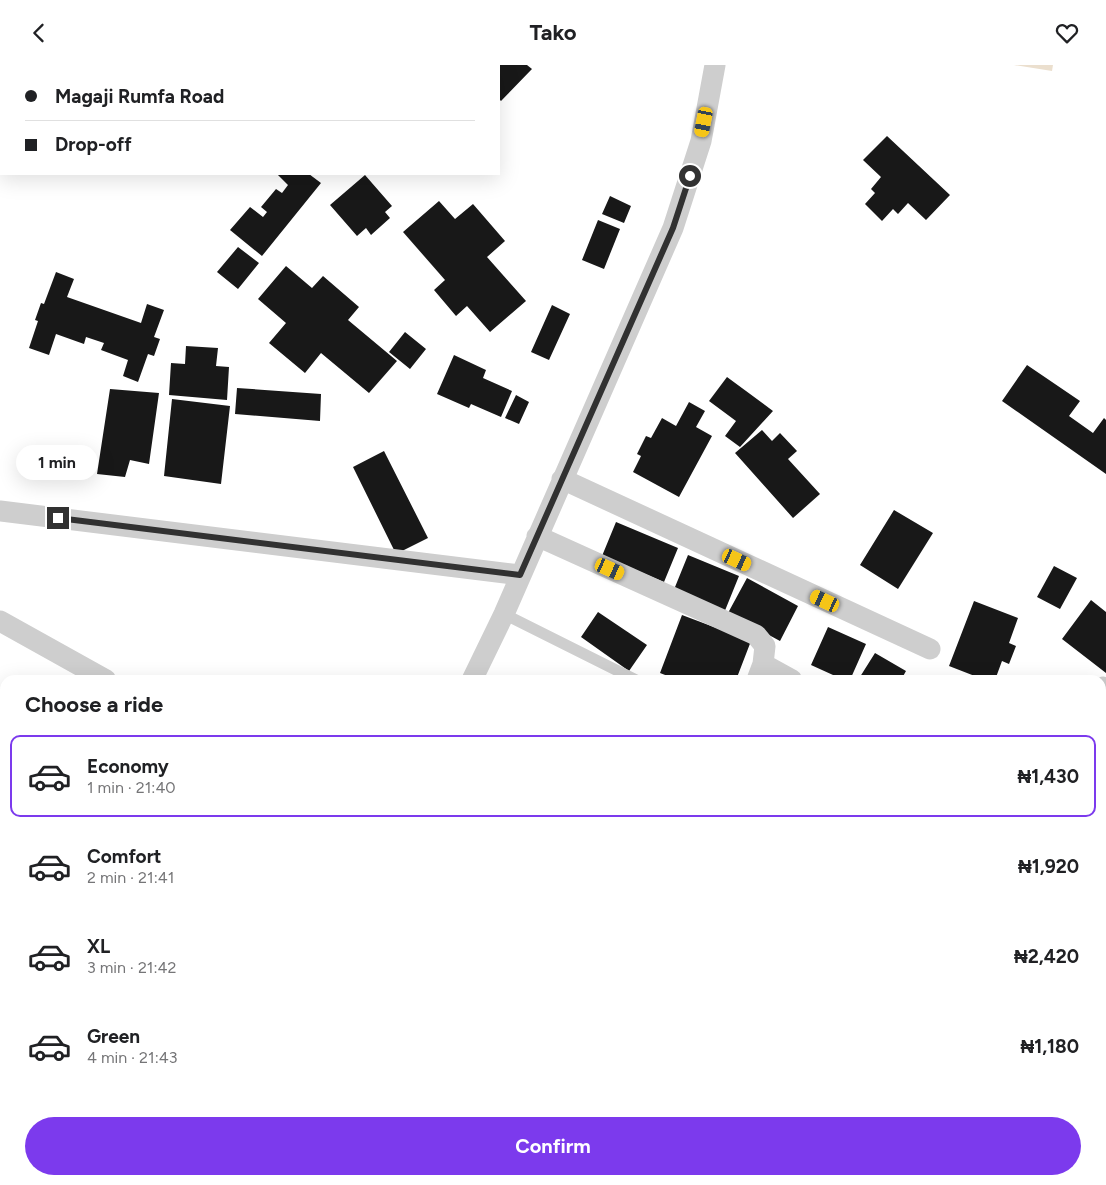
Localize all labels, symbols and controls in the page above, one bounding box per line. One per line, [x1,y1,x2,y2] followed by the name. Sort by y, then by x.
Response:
[25,19,53,47] icon: back
[529,19,577,46] text: Tako
[1053,19,1081,47] icon: heart
[55,85,224,108] text: Magaji Rumfa Road
[693,106,714,138] car
[55,133,132,156] text: Drop-off
[679,165,701,187] route start
[17,445,99,481] callout: 1 min
[38,453,76,472] text: 1 min
[47,507,69,529] route end
[720,547,753,573] car
[593,556,626,582] car
[808,588,841,614] car
[25,691,163,718] text: Choose a ride
[27,754,72,799] icon: car
[87,755,169,778] text: Economy
[1017,765,1079,788] text: ₦1,430
[87,778,176,797] text: 1 min · 21:40
[27,844,72,889] icon: car
[87,845,162,868] text: Comfort
[1018,855,1079,878] text: ₦1,920
[87,868,174,887] text: 2 min · 21:41
[27,934,72,979] icon: car
[87,935,110,958] text: XL
[1014,945,1079,968] text: ₦2,420
[87,958,176,977] text: 3 min · 21:42
[27,1024,72,1069] icon: car
[87,1025,140,1048] text: Green
[1020,1035,1079,1058] text: ₦1,180
[87,1048,177,1067] text: 4 min · 21:43
[25,1117,1081,1175] button: Confirm

